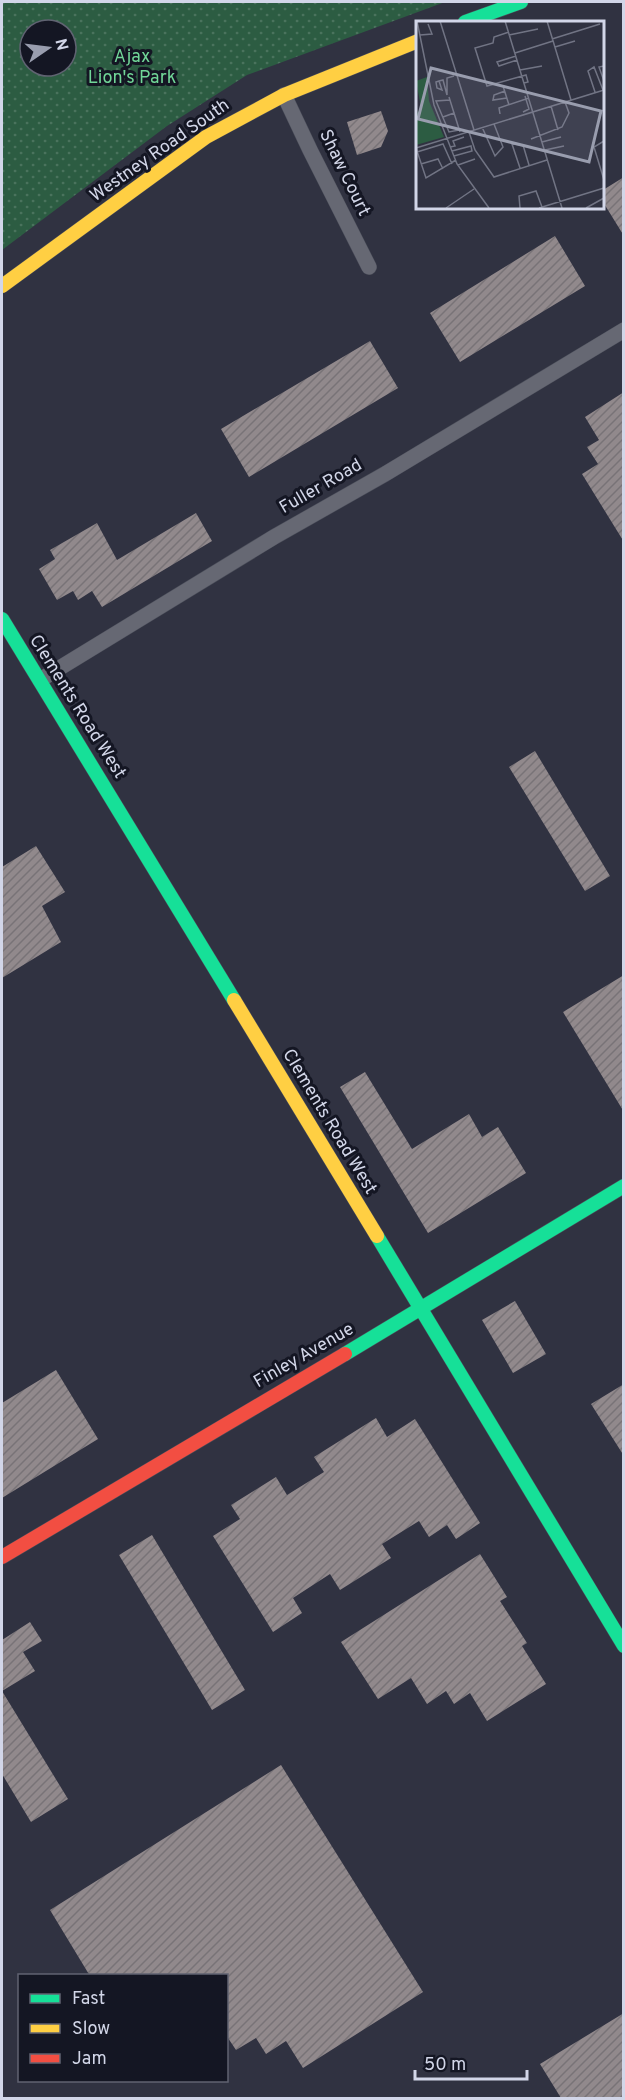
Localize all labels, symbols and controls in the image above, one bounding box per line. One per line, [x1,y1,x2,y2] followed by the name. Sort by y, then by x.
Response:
[18,18,78,78] north arrow
[416,21,604,208] inset map
[50,37,72,53] text: N
[88,46,176,90] park label: Ajax Lion's Park
[86,94,234,208] street label: Westney Road South
[313,126,375,220] street label: Shaw Court
[275,454,367,520] street label: Fuller Road
[23,631,131,783] street label: Clements Road West
[276,1045,382,1199] street label: Clements Road West
[250,1318,358,1394] street label: Finley Avenue
[18,1974,228,2082] legend
[72,1988,105,2011] text: Fast
[72,2018,110,2041] text: Slow
[415,2043,528,2081] scale bar
[72,2048,107,2071] text: Jam
[424,2054,466,2077] text: 50 m

